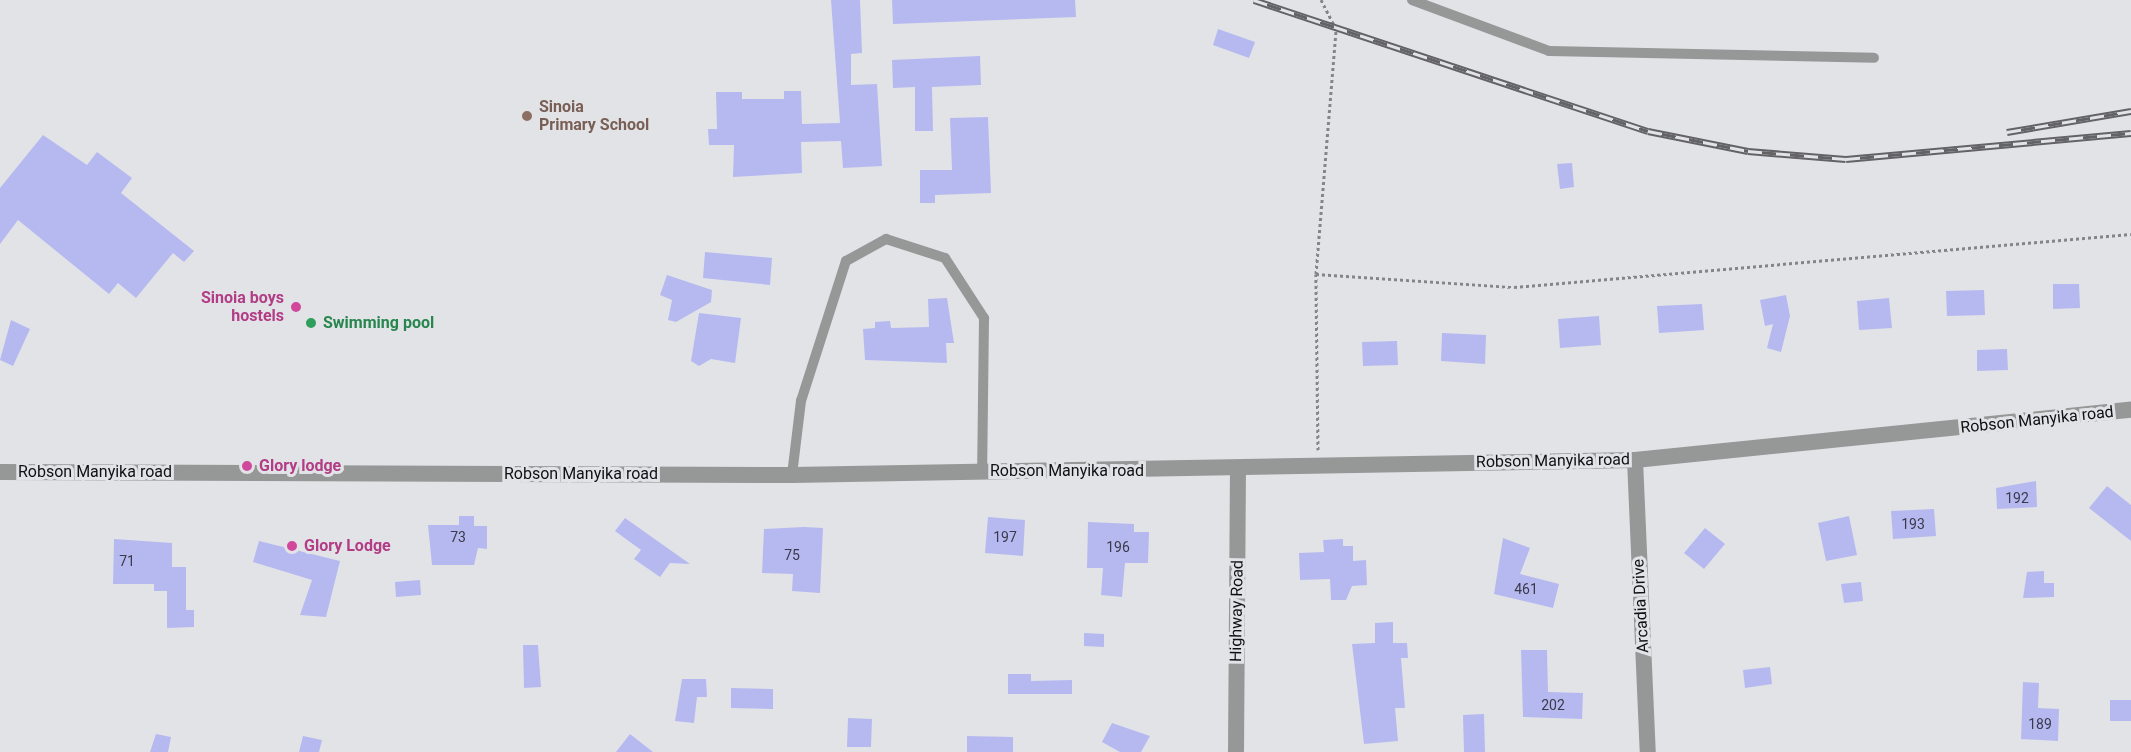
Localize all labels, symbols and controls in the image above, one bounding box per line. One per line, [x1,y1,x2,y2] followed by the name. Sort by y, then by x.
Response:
[539,97,649,135] place label: Sinoia Primary School
[520,109,534,123] marker: Sinoia Primary School
[201,288,284,326] place label: Sinoia boys hostels
[289,300,303,314] marker: Sinoia boys hostels
[323,313,434,333] place label: Swimming pool
[304,316,318,330] marker: Swimming pool
[1959,402,2115,438] street label: Robson Manyika road
[1476,450,1630,472] street label: Robson Manyika road
[259,456,341,476] place label: Glory lodge
[240,459,254,473] marker: Glory lodge
[990,461,1144,481] street label: Robson Manyika road
[18,462,172,482] street label: Robson Manyika road
[504,464,658,484] street label: Robson Manyika road
[2005,490,2029,506] house number: 192
[1901,516,1925,532] house number: 193
[450,529,466,545] house number: 73
[993,529,1017,545] house number: 197
[304,536,391,556] place label: Glory Lodge
[285,539,299,553] marker: Glory Lodge
[1106,539,1130,555] house number: 196
[784,547,800,563] house number: 75
[119,553,135,569] house number: 71
[1629,558,1653,654] street label: Arcadia Drive
[1227,560,1247,662] street label: Highway Road
[1514,581,1538,597] house number: 461
[1541,697,1565,713] house number: 202
[2028,716,2052,732] house number: 189

